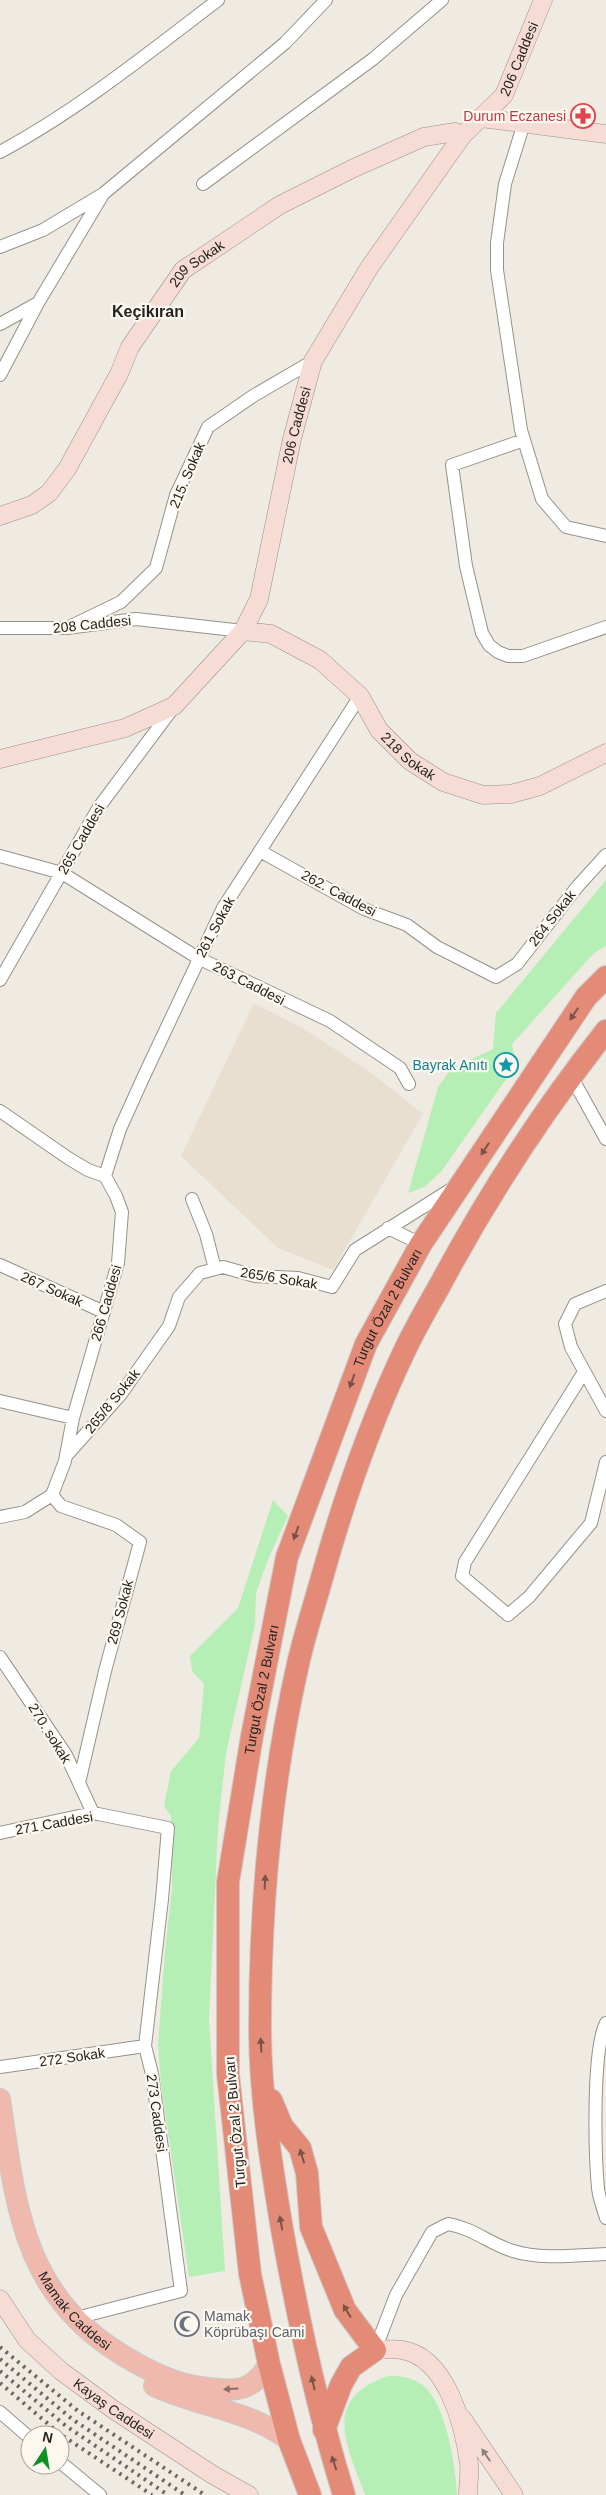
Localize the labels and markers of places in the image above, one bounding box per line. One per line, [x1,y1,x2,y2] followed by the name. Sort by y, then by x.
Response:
[570,103,596,129] pharmacy icon: Durum Eczanesi
[463,108,566,124] place label: Durum Eczanesi
[493,1052,519,1078] place icon: Bayrak Anıtı
[413,1057,488,1073] place label: Bayrak Anıtı
[204,2308,304,2340] place label: Mamak Köprübaşı Cami
[174,2311,200,2337] mosque icon: Mamak Köprübaşı Cami

